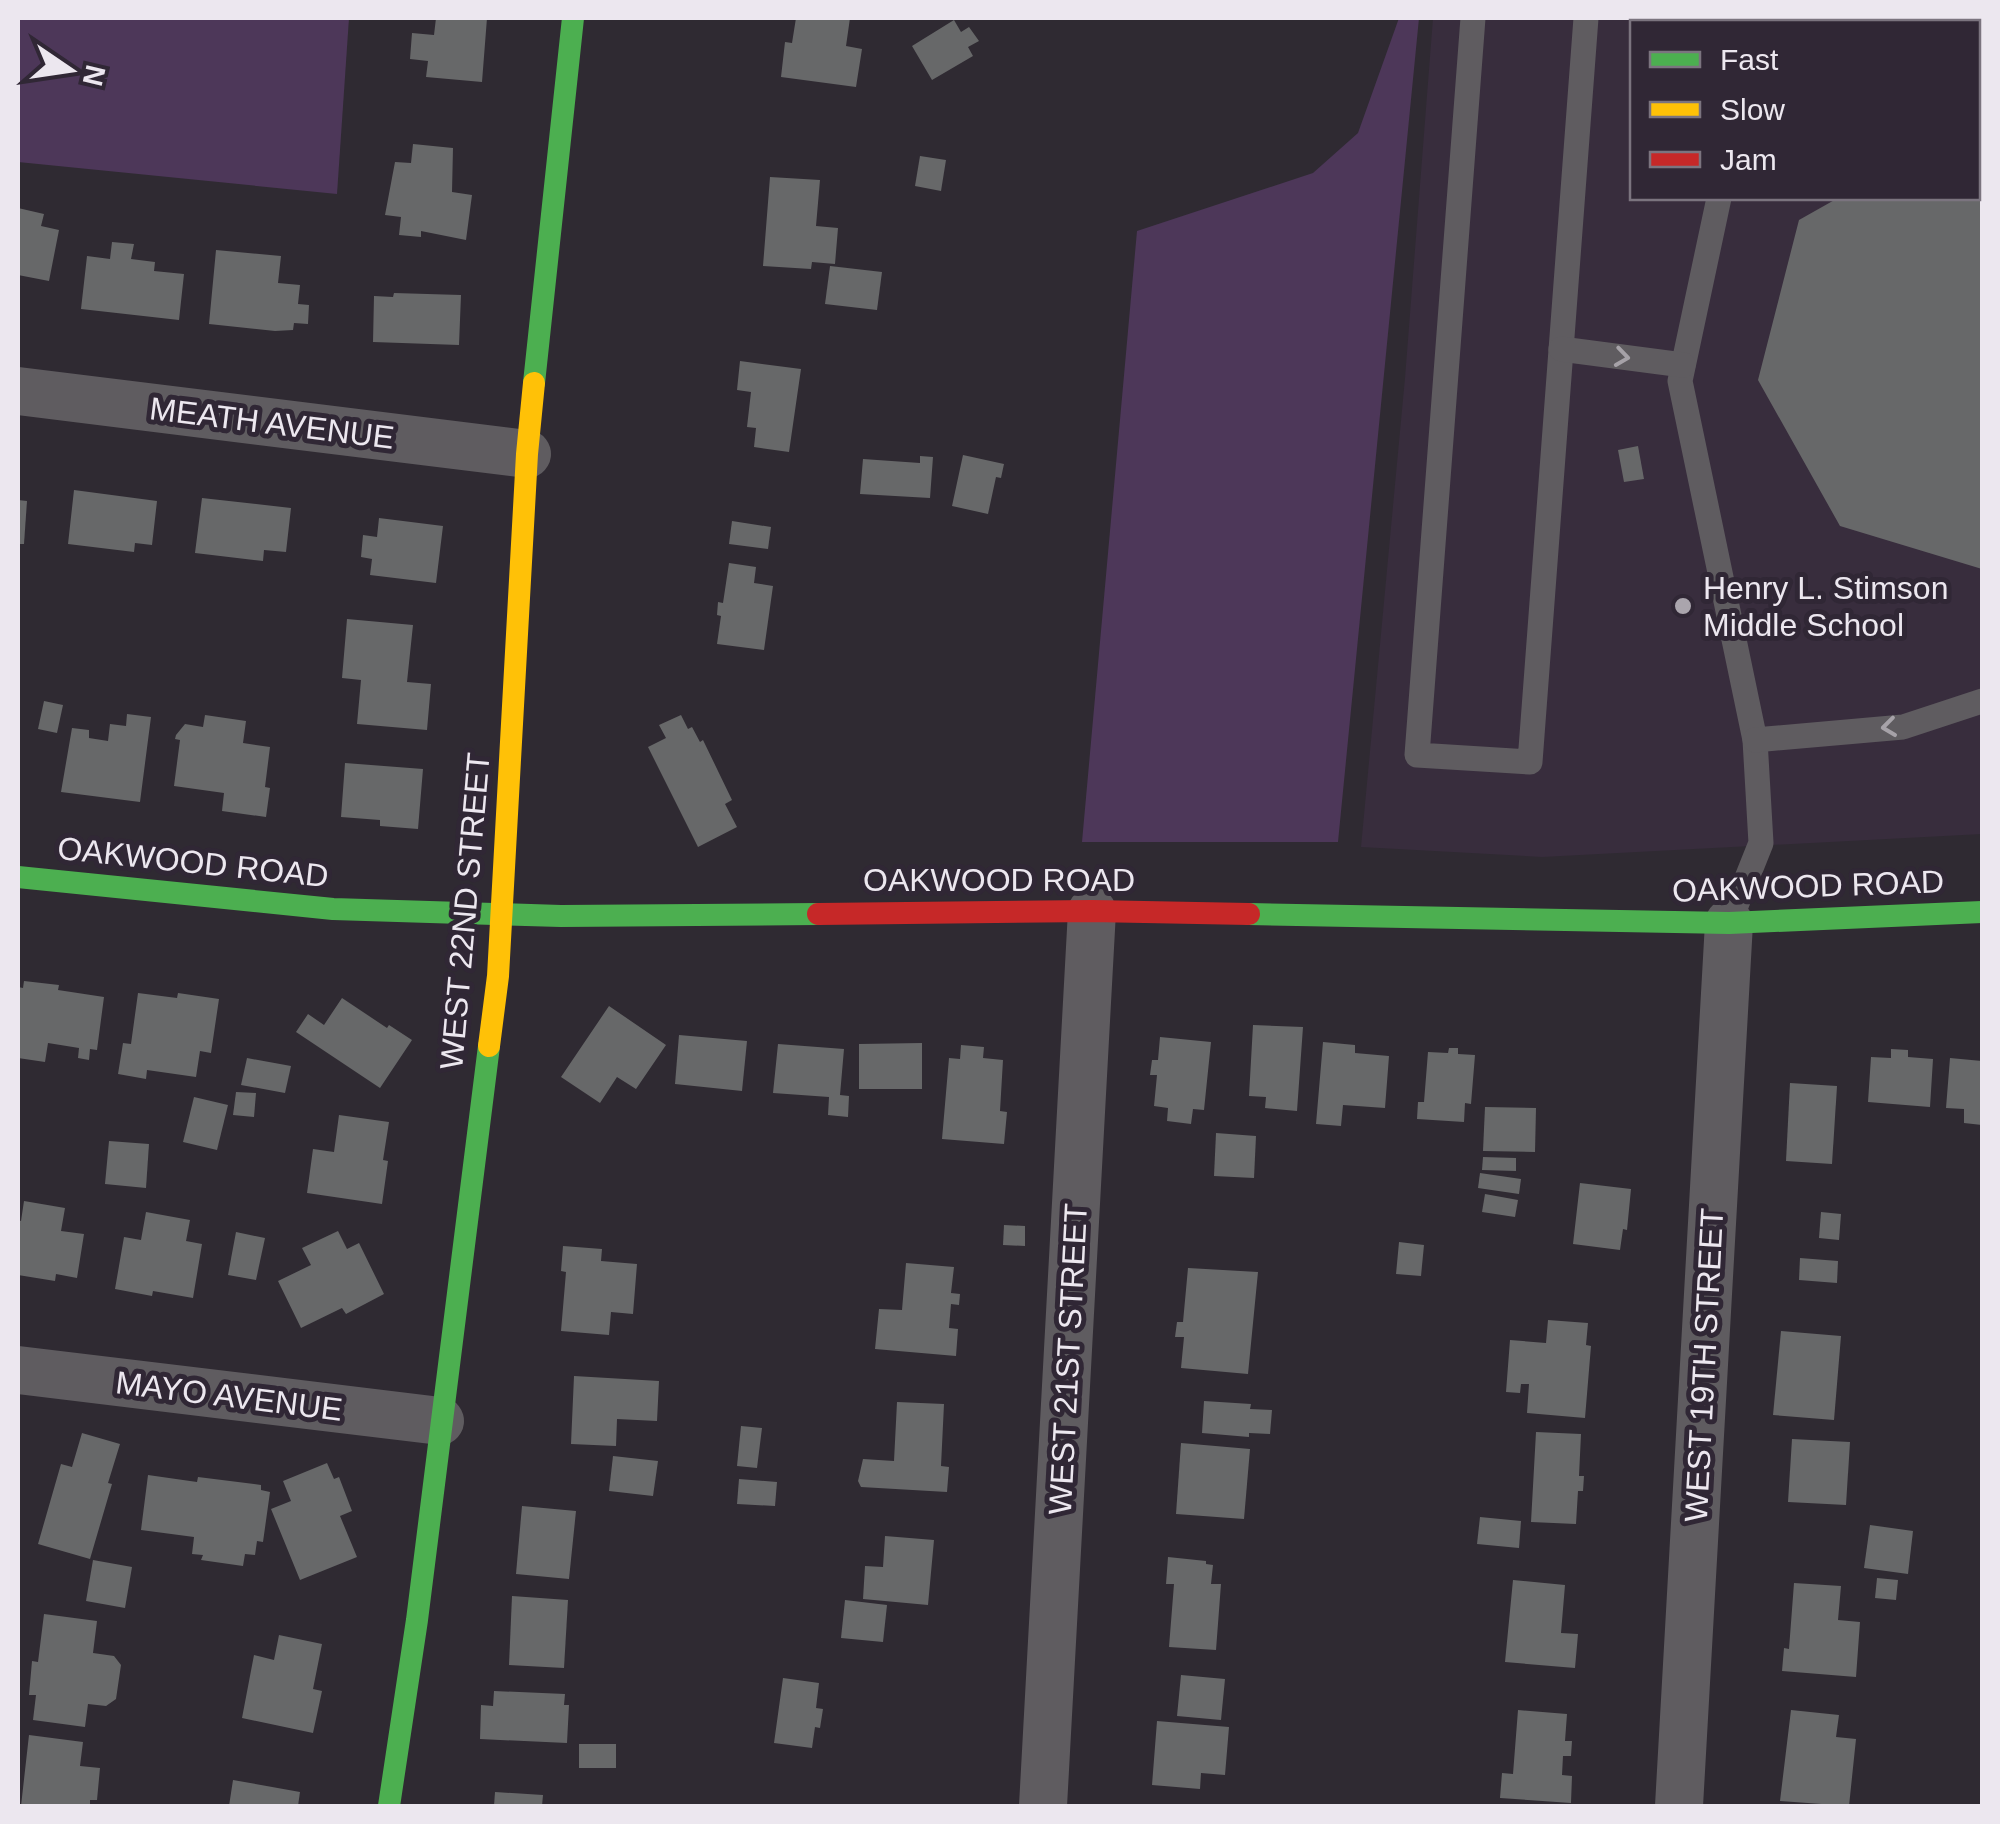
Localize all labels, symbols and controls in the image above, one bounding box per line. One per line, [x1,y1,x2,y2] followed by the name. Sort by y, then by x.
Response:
[20,20,120,120] north arrow
[1630,20,1980,200] legend
[1720,43,1779,76] text: Fast
[76,62,111,89] text: N
[1720,93,1785,126] text: Slow
[1720,143,1777,176] text: Jam
[1614,346,1630,367] one-way arrow
[148,390,396,456] street label: MEATH AVENUE
[1703,570,1948,643] place label: Henry L. Stimson Middle School
[1672,595,1694,617] marker: Henry L. Stimson Middle School
[1881,716,1897,737] one-way arrow
[433,751,497,1071] street label: WEST 22ND STREET
[56,830,330,894] street label: OAKWOOD ROAD
[863,862,1135,898] street label: OAKWOOD ROAD
[1671,863,1945,909] street label: OAKWOOD ROAD
[1042,1202,1094,1516] street label: WEST 21ST STREET
[1678,1207,1730,1523] street label: WEST 19TH STREET
[114,1364,344,1428] street label: MAYO AVENUE

